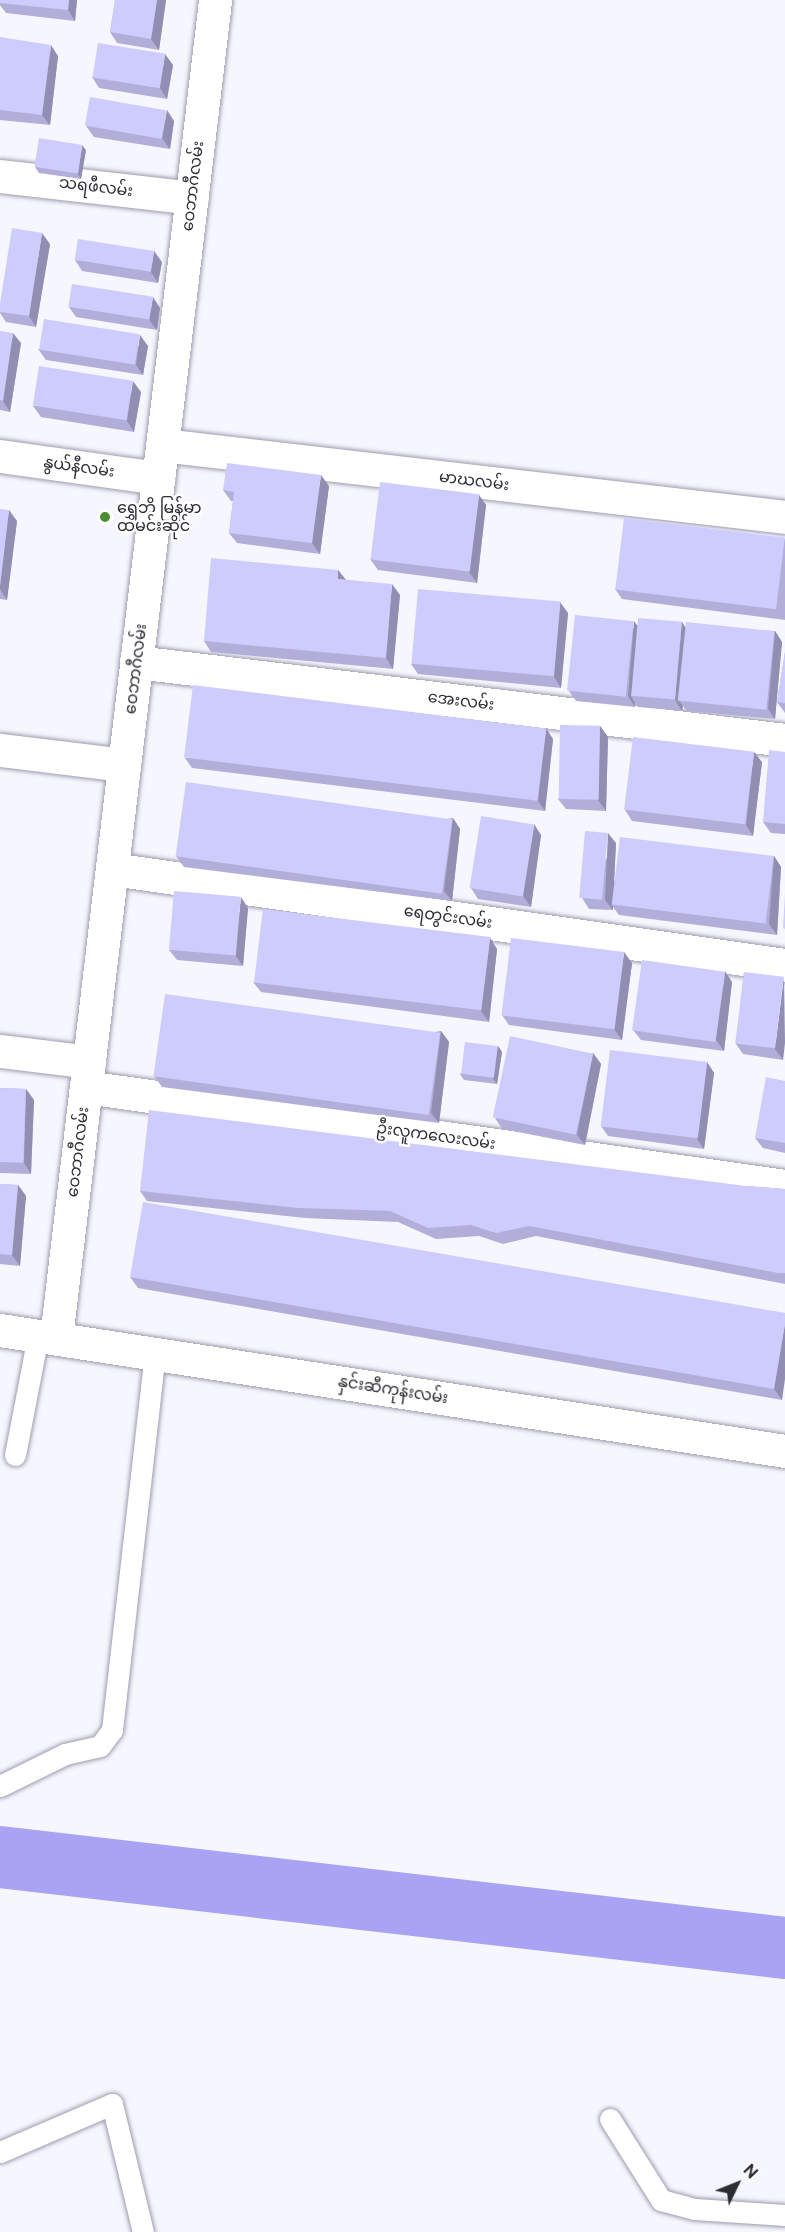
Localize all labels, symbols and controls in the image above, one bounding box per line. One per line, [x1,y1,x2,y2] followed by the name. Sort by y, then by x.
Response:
[178,140,208,232] street label: ဝေဘာဂီလမ်း
[58,173,134,201] street label: သရဖီလမ်း
[42,453,116,481] street label: နွယ်နီလမ်း
[438,467,510,495] street label: မာဃလမ်း
[117,498,201,536] place label: ရွှေဘို မြန်မာ ထမင်းဆိုင်
[98,510,112,524] marker: ရွှေဘို မြန်မာ ထမင်းဆိုင်
[121,623,151,715] street label: ဝေဘာဂီလမ်း
[427,687,495,715] street label: အေးလမ်း
[402,901,494,933] street label: ရေတွင်းလမ်း
[63,1106,93,1198] street label: ဝေဘာဂီလမ်း
[375,1118,497,1154] street label: ဦးလူကလေးလမ်း
[337,1372,449,1408] street label: နှင်းဆီကုန်းလမ်း
[707,2154,767,2214] north arrow
[739,2160,762,2182] text: N

